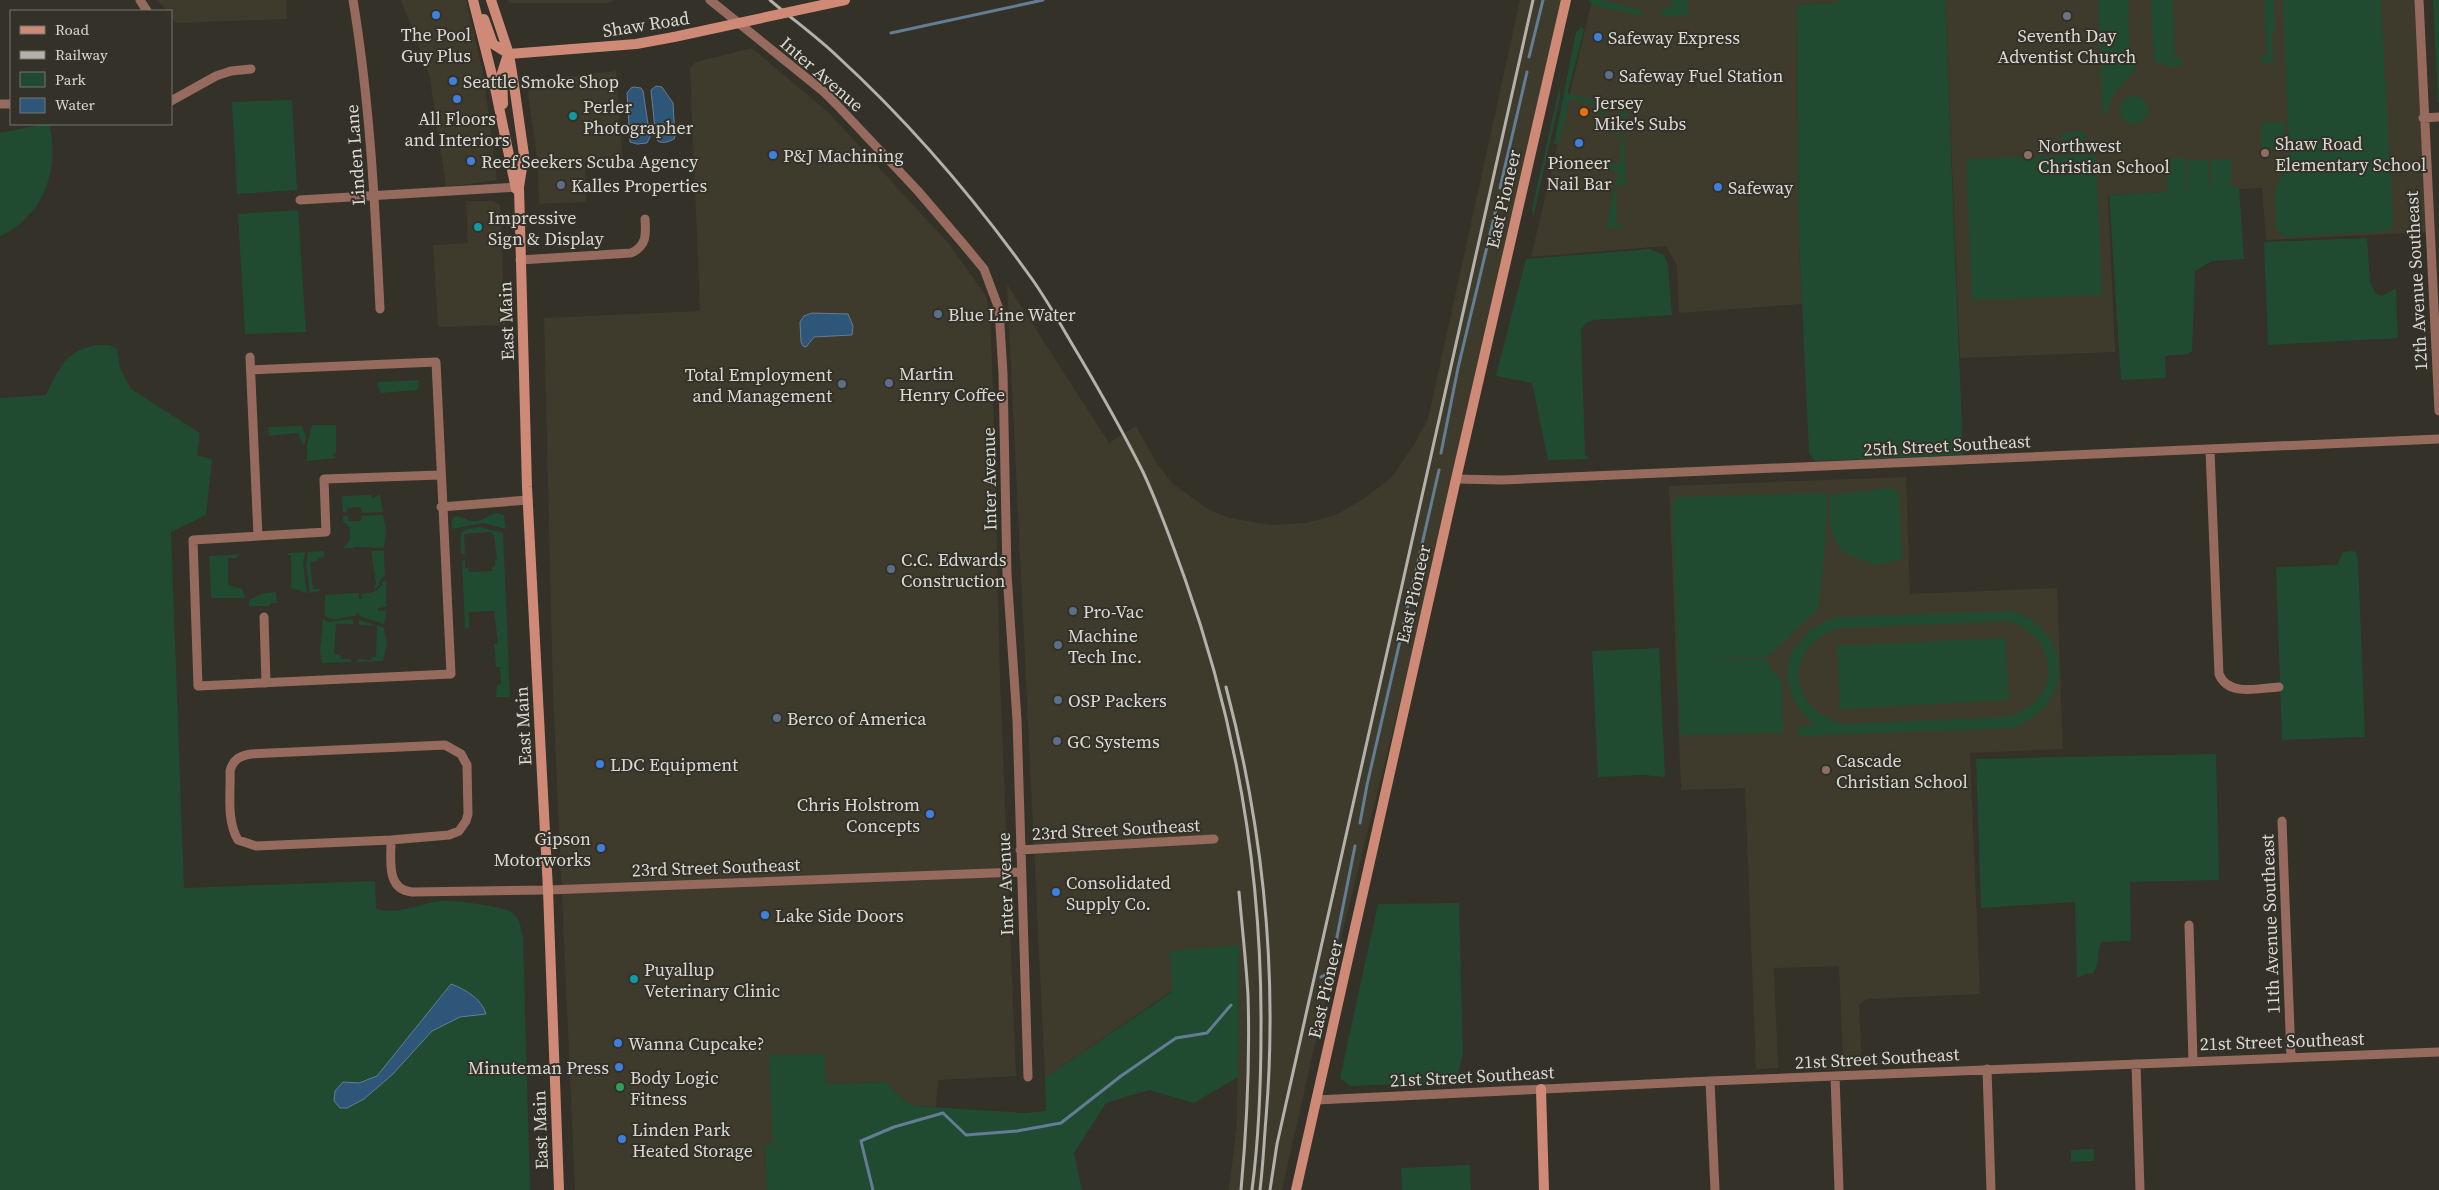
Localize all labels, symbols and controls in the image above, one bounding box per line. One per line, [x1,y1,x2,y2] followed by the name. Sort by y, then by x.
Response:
[601,5,691,43] street label: Shaw Road
[430,9,442,21] marker: The Pool Guy Plus
[10,10,172,125] legend
[2061,10,2073,22] marker: Seventh Day Adventist Church
[55,19,89,40] text: Road
[401,22,471,68] place label: The Pool Guy Plus
[1998,23,2137,69] place label: Seventh Day Adventist Church
[1608,25,1740,50] place label: Safeway Express
[775,31,869,117] street label: Inter Avenue
[1592,31,1604,43] marker: Safeway Express
[55,44,108,65] text: Railway
[1619,63,1783,88] place label: Safeway Fuel Station
[55,69,87,90] text: Park
[463,69,619,94] place label: Seattle Smoke Shop
[1603,69,1615,81] marker: Safeway Fuel Station
[447,75,459,87] marker: Seattle Smoke Shop
[1593,90,1687,136] place label: Jersey Mike's Subs
[451,93,463,105] marker: All Floors and Interiors
[55,94,96,115] text: Water
[583,94,694,140] place label: Perler Photographer
[339,104,371,206] street label: Linden Lane
[404,106,510,152] place label: All Floors and Interiors
[1578,106,1590,118] marker: Jersey Mike's Subs
[567,110,579,122] marker: Perler Photographer
[2275,131,2426,177] place label: Shaw Road Elementary School
[2038,133,2170,179] place label: Northwest Christian School
[1573,137,1585,149] marker: Pioneer Nail Bar
[783,143,904,168] place label: P&J Machining
[1479,147,1527,251] street label: East Pioneer
[2259,147,2271,159] marker: Shaw Road Elementary School
[481,149,699,174] place label: Reef Seekers Scuba Agency
[767,149,779,161] marker: P&J Machining
[2022,149,2034,161] marker: Northwest Christian School
[1546,150,1612,196] place label: Pioneer Nail Bar
[465,155,477,167] marker: Reef Seekers Scuba Agency
[571,173,707,198] place label: Kalles Properties
[1728,175,1794,200] place label: Safeway
[555,179,567,191] marker: Kalles Properties
[1712,181,1724,193] marker: Safeway
[2399,190,2433,372] street label: 12th Avenue Southeast
[488,205,604,251] place label: Impressive Sign & Display
[472,221,484,233] marker: Impressive Sign & Display
[492,281,520,361] street label: East Main
[948,302,1076,327] place label: Blue Line Water
[932,308,944,320] marker: Blue Line Water
[899,361,1005,407] place label: Martin Henry Coffee
[685,362,832,408] place label: Total Employment and Management
[883,377,895,389] marker: Martin Henry Coffee
[836,378,848,390] marker: Total Employment and Management
[976,427,1002,531] street label: Inter Avenue
[1863,428,2031,462] street label: 25th Street Southeast
[1389,542,1437,646] street label: East Pioneer
[901,547,1007,593] place label: C.C. Edwards Construction
[885,563,897,575] marker: C.C. Edwards Construction
[1083,599,1144,624] place label: Pro-Vac
[1067,605,1079,617] marker: Pro-Vac
[1068,623,1142,669] place label: Machine Tech Inc.
[1052,639,1064,651] marker: Machine Tech Inc.
[508,686,538,766] street label: East Main
[1068,688,1167,713] place label: OSP Packers
[1052,694,1064,706] marker: OSP Packers
[787,706,927,731] place label: Berco of America
[771,712,783,724] marker: Berco of America
[1067,729,1160,754] place label: GC Systems
[1051,735,1063,747] marker: GC Systems
[1836,748,1968,794] place label: Cascade Christian School
[610,752,738,777] place label: LDC Equipment
[594,758,606,770] marker: LDC Equipment
[1820,764,1832,776] marker: Cascade Christian School
[797,792,920,838] place label: Chris Holstrom Concepts
[924,808,936,820] marker: Chris Holstrom Concepts
[1031,812,1201,846] street label: 23rd Street Southeast
[494,826,591,872] place label: Gipson Motorworks
[991,832,1019,936] street label: Inter Avenue
[2254,833,2286,1014] street label: 11th Avenue Southeast
[595,842,607,854] marker: Gipson Motorworks
[631,852,801,882] street label: 23rd Street Southeast
[1066,870,1171,916] place label: Consolidated Supply Co.
[1050,886,1062,898] marker: Consolidated Supply Co.
[775,903,904,928] place label: Lake Side Doors
[759,909,771,921] marker: Lake Side Doors
[1301,937,1349,1041] street label: East Pioneer
[644,957,781,1003] place label: Puyallup Veterinary Clinic
[628,973,640,985] marker: Puyallup Veterinary Clinic
[2199,1026,2365,1056] street label: 21st Street Southeast
[628,1031,764,1056] place label: Wanna Cupcake?
[612,1037,624,1049] marker: Wanna Cupcake?
[1794,1041,1960,1075] street label: 21st Street Southeast
[468,1055,609,1080] place label: Minuteman Press
[1389,1059,1555,1093] street label: 21st Street Southeast
[613,1061,625,1073] marker: Minuteman Press
[630,1065,719,1111] place label: Body Logic Fitness
[614,1081,626,1093] marker: Body Logic Fitness
[526,1090,554,1170] street label: East Main
[632,1117,753,1163] place label: Linden Park Heated Storage
[616,1133,628,1145] marker: Linden Park Heated Storage

